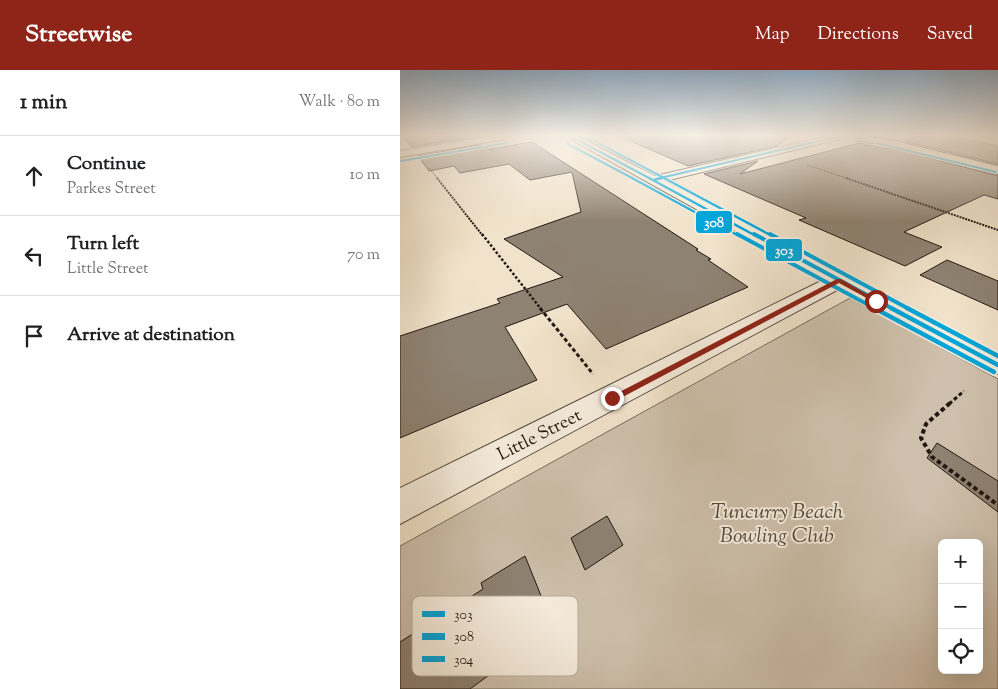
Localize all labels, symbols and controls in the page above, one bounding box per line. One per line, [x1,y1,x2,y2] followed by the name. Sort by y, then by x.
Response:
[25,18,132,52] text: Streetwise
[755,22,790,48] text: Map
[818,22,899,48] text: Directions
[927,22,973,48] text: Saved
[20,88,67,118] text: 1 min
[298,91,380,114] text: Walk · 80 m
[67,151,146,178] text: Continue
[20,162,48,190] icon: ahead
[350,164,380,187] text: 10 m
[67,178,156,201] text: Parkes Street
[695,210,733,234] line badge: 308
[704,214,724,234] text: 308
[67,231,139,258] text: Turn left
[765,238,803,262] line badge: 303
[20,242,48,270] icon: left
[775,242,794,262] text: 303
[347,244,380,267] text: 70 m
[67,258,149,281] text: Little Street
[865,290,888,313] route start
[20,322,48,350] icon: arrive
[67,322,235,349] text: Arrive at destination
[601,387,624,410] route end
[493,404,587,468] street label: Little Street
[711,498,843,552] park label: Tuncurry Beach Bowling Club
[938,539,983,674] map controls
[938,539,983,584] button: +
[938,584,983,629] button: −
[412,596,578,676] legend
[454,606,473,626] text: 303
[454,628,474,648] text: 308
[938,629,983,674] button: locate
[454,651,473,671] text: 304

